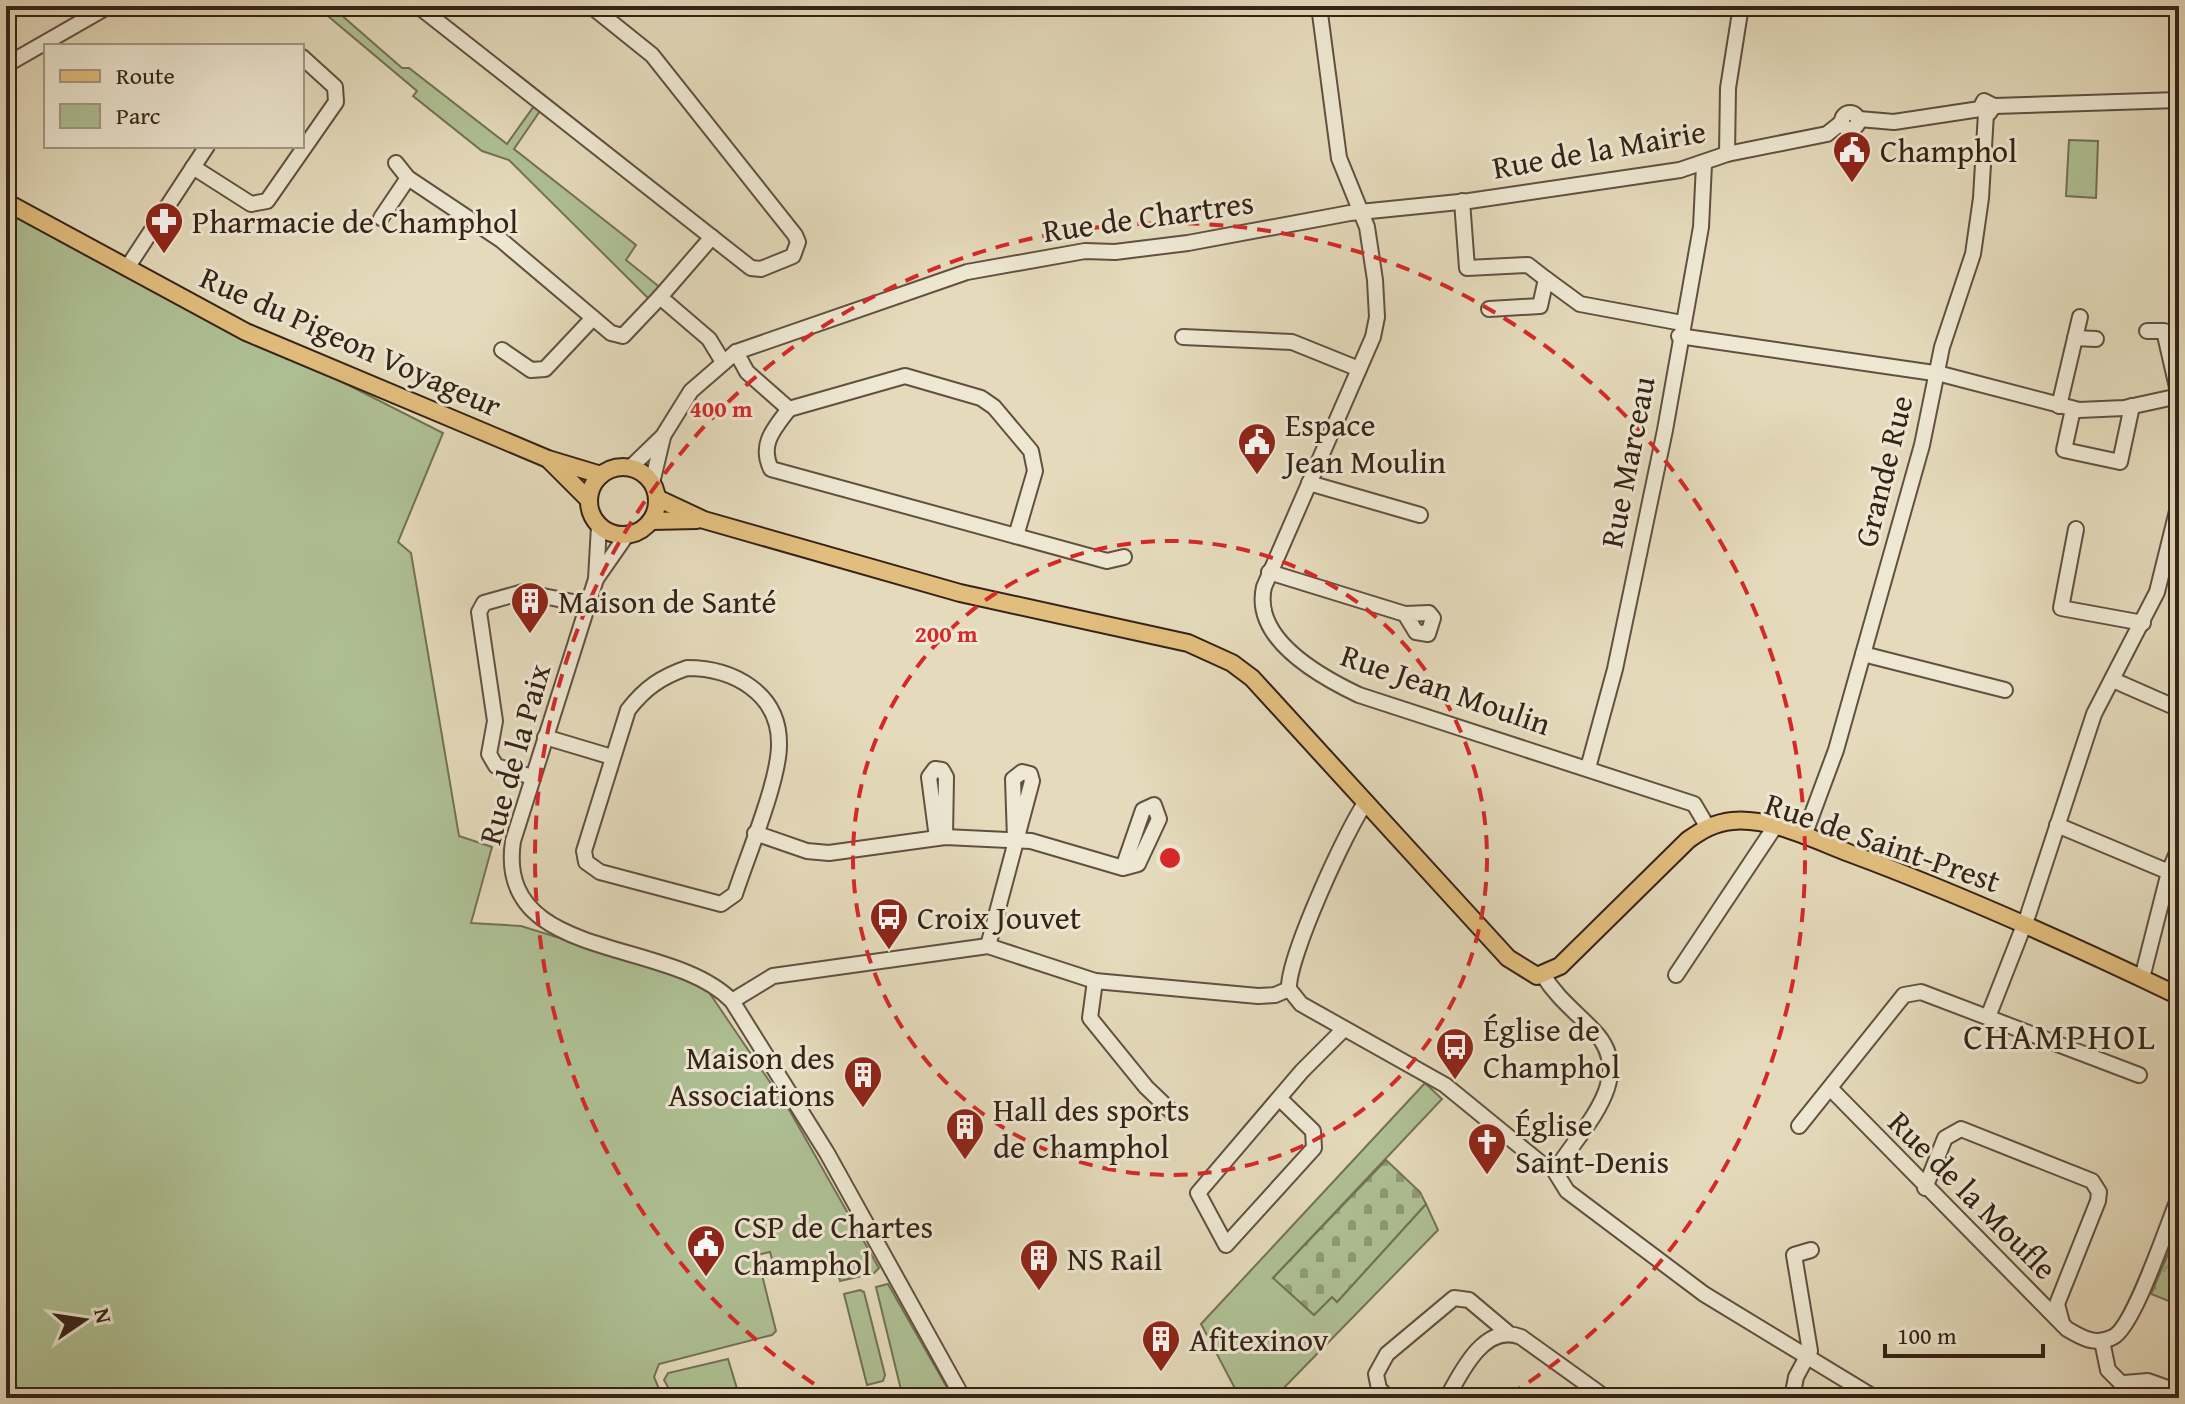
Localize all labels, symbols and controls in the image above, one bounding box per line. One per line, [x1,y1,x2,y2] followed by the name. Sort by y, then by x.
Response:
[44,44,304,148] legend
[116,58,175,93] text: Route
[116,98,161,133] text: Parc
[1489,107,1709,191] street label: Rue de la Mairie
[1880,127,2017,174] place label: Champhol
[1831,129,1873,184] public building icon: Champhol
[1040,178,1256,254] street label: Rue de Chartres
[192,198,518,245] place label: Pharmacie de Champhol
[143,200,185,255] pharmacy icon: Pharmacie de Champhol
[193,253,509,429] street label: Rue du Pigeon Voyageur
[1587,372,1667,552] street label: Rue Marceau
[1841,390,1925,552] street label: Grande Rue
[689,391,753,426] text: 400 m
[1281,401,1446,485] place label: Espace Jean Moulin
[1236,421,1278,476] public building icon: Espace Jean Moulin
[558,578,777,625] place label: Maison de Santé
[509,580,551,635] building icon: Maison de Santé
[914,616,978,651] text: 200 m
[1335,631,1557,747] street label: Rue Jean Moulin
[466,658,562,850] street label: Rue de la Paix
[1759,780,2007,904] street label: Rue de Saint-Prest
[1156,844,1184,872] centre of rings
[917,894,1081,941] place label: Croix Jouvet
[868,896,910,951] bus stop icon: Croix Jouvet
[1483,1006,1620,1090] place label: Église de Champhol
[1963,1009,2157,1062] district label: CHAMPHOL
[1434,1026,1476,1081] bus stop icon: Église de Champhol
[668,1034,835,1118] place label: Maison des Associations
[842,1054,884,1109] building icon: Maison des Associations
[993,1086,1190,1170] place label: Hall des sports de Champhol
[1878,1100,2068,1290] street label: Rue de la Moufle
[1515,1101,1669,1185] place label: Église Saint-Denis
[944,1106,986,1161] building icon: Hall des sports de Champhol
[1466,1121,1508,1176] church icon: Église Saint-Denis
[734,1203,933,1287] place label: CSP de Chartes Champhol
[685,1223,727,1278] public building icon: CSP de Chartes Champhol
[1067,1235,1162,1282] place label: NS Rail
[1018,1237,1060,1292] building icon: NS Rail
[44,1280,124,1360] north arrow
[86,1305,121,1327] text: N
[1885,1308,2043,1358] scale bar
[1189,1316,1328,1363] place label: Afitexinov
[1140,1318,1182,1373] building icon: Afitexinov
[1897,1318,1957,1353] text: 100 m

